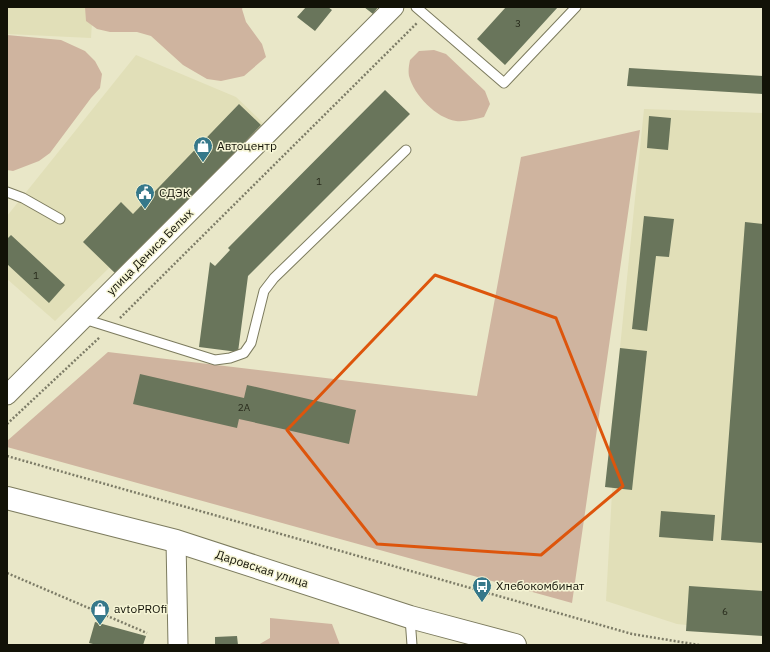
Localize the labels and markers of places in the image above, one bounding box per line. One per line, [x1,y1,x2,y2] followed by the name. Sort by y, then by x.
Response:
[192,135,214,163] shop icon: Автоцентр
[217,138,277,153] place label: Автоцентр
[134,182,156,210] public building icon: СДЭК
[159,185,191,200] place label: СДЭК
[471,575,493,603] bus stop icon: Хлебокомбинат
[496,578,585,593] place label: Хлебокомбинат
[89,598,111,626] shop icon: avtoPROfi
[114,601,167,616] place label: avtoPROfi

